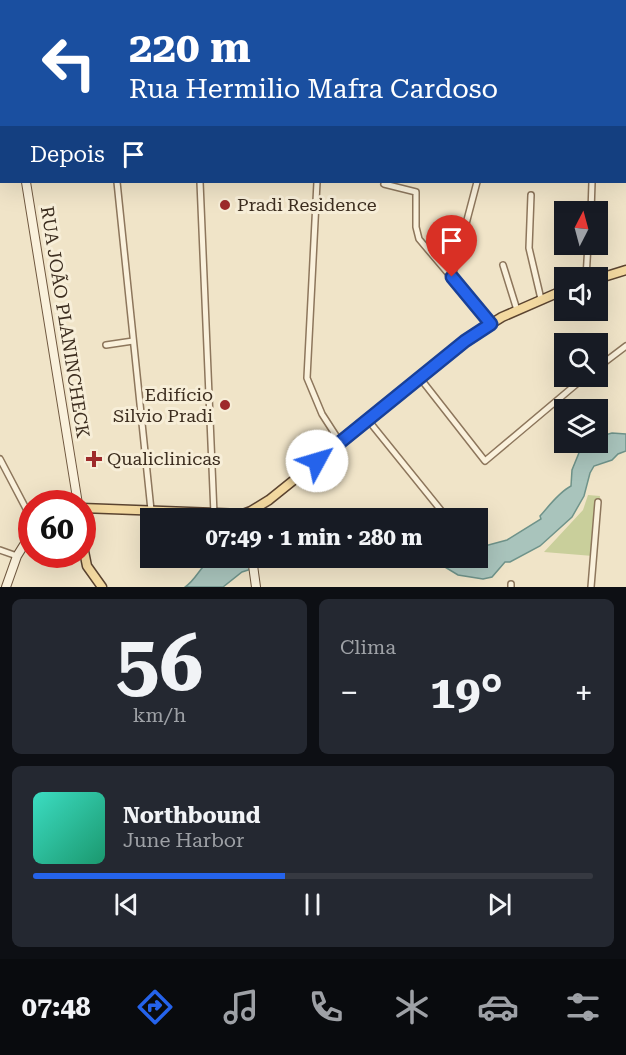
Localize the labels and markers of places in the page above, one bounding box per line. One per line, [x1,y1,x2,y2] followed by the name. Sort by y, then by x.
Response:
[237,194,377,215] place label: Pradi Residence
[218,198,232,212] marker: Pradi Residence
[426,215,477,277] pin
[113,384,213,426] place label: Edifício Silvio Pradi
[218,398,232,412] marker: Edifício Silvio Pradi
[107,448,221,469] place label: Qualiclinicas
[85,450,103,468] marker: Qualiclinicas

